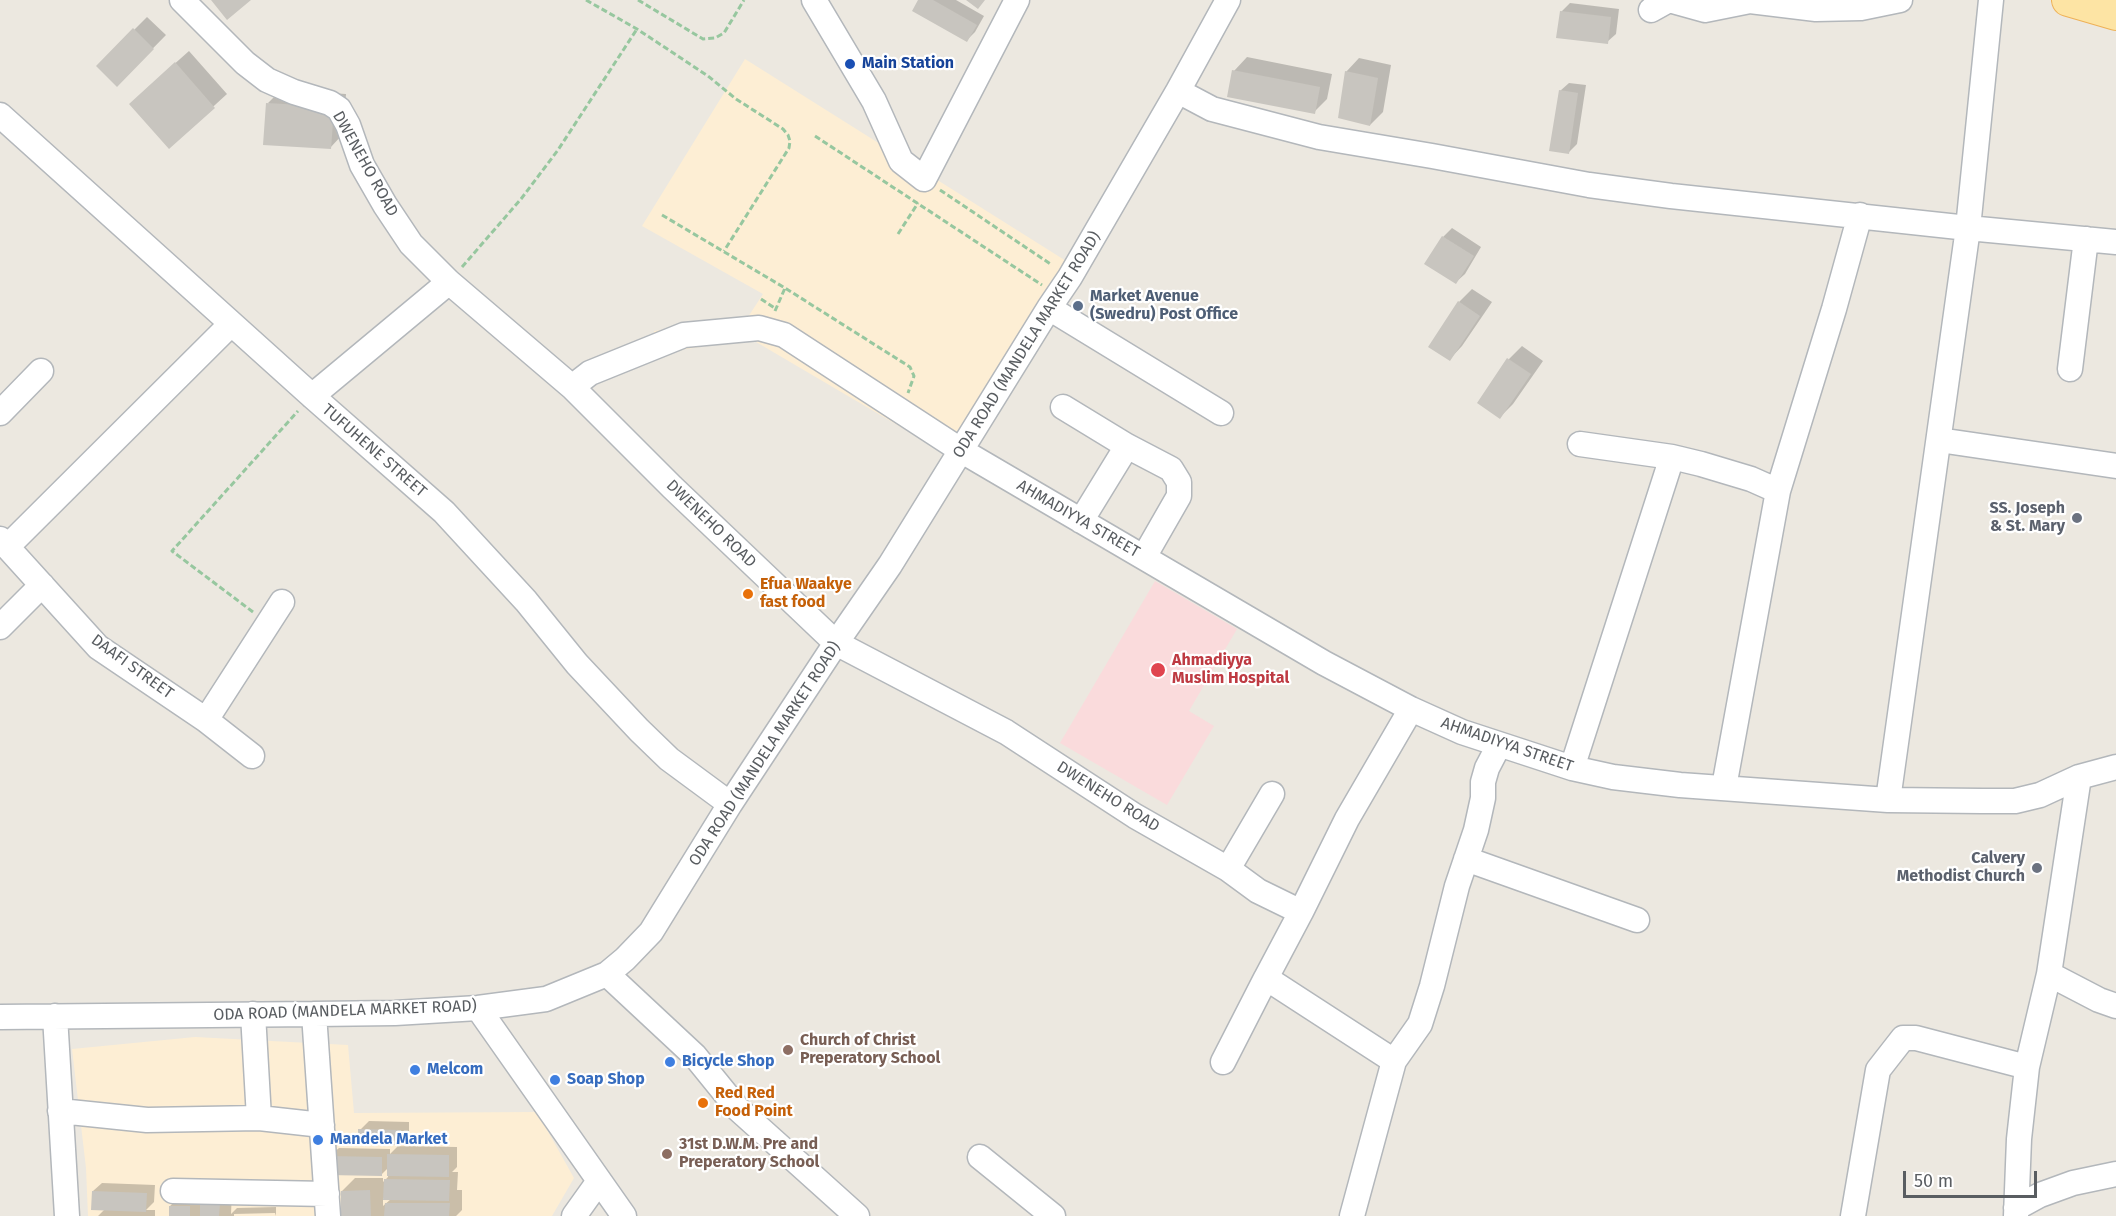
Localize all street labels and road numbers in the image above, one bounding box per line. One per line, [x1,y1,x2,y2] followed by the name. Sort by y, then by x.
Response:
[328,108,402,220] street label: DWENEHO ROAD
[949,228,1105,462] street label: ODA ROAD (MANDELA MARKET ROAD)
[318,400,430,502] street label: TUFUHENE STREET
[662,476,760,572] street label: DWENEHO ROAD
[1013,476,1143,562] street label: AHMADIYYA STREET
[87,631,177,703] street label: DAAFI STREET
[685,638,845,870] street label: ODA ROAD (MANDELA MARKET ROAD)
[1438,713,1576,777] street label: AHMADIYYA STREET
[1053,758,1163,836] street label: DWENEHO ROAD
[213,997,477,1025] street label: ODA ROAD (MANDELA MARKET ROAD)

